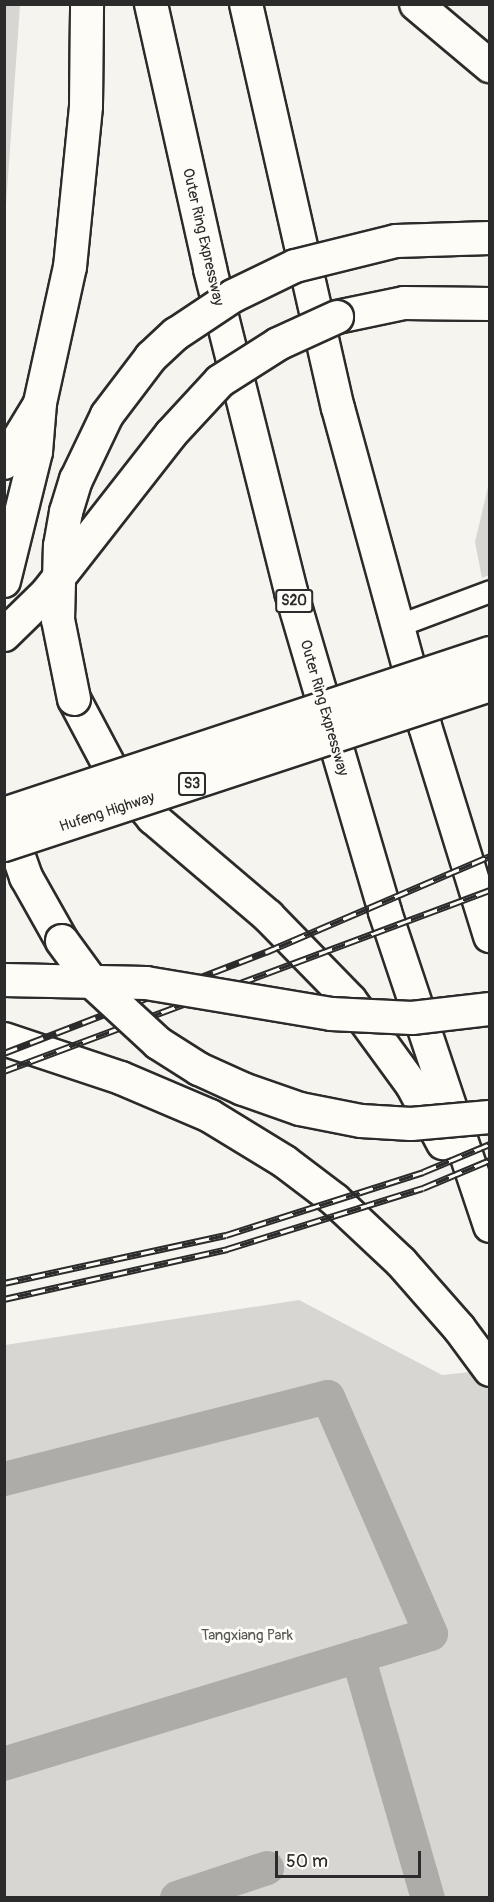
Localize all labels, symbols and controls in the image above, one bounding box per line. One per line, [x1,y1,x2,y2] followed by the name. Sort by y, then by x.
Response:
[178,166,228,308] street label: Outer Ring Expressway
[274,590,314,612] road number: S20
[296,638,352,778] street label: Outer Ring Expressway
[177,773,207,795] road number: S3
[57,788,157,836] street label: Hufeng Highway
[201,1627,293,1645] park label: Tangxiang Park
[278,1839,424,1877] scale bar
[286,1850,328,1873] text: 50 m

